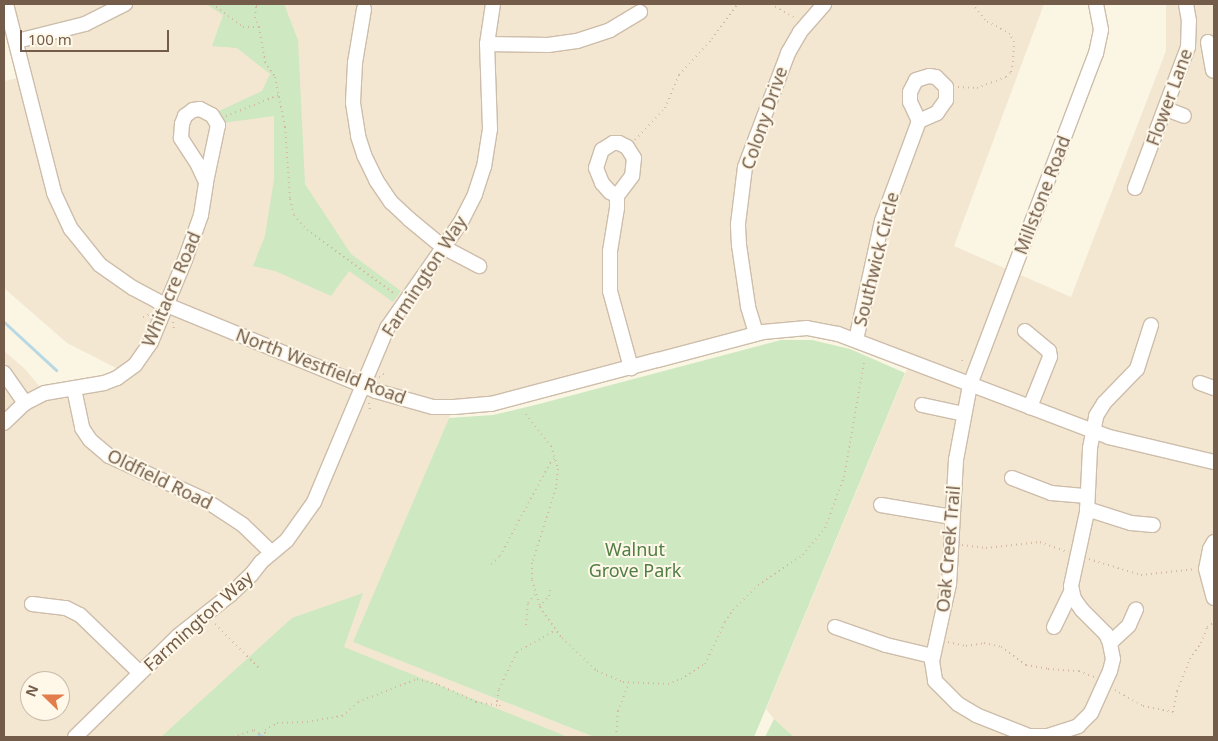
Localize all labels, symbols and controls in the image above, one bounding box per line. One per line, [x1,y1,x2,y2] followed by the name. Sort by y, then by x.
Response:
[22,20,171,52] scale bar
[28,29,72,49] text: 100 m
[1141,46,1197,148] street label: Flower Lane
[736,64,792,172] street label: Colony Drive
[1009,133,1075,257] street label: Millstone Road
[849,190,903,328] street label: Southwick Circle
[377,212,471,340] street label: Farmington Way
[137,228,205,350] street label: Whitacre Road
[233,324,409,408] street label: North Westfield Road
[104,444,216,514] street label: Oldfield Road
[932,485,964,613] street label: Oak Creek Trail
[589,539,681,582] park label: Walnut Grove Park
[139,566,257,676] street label: Farmington Way
[20,671,70,721] north arrow
[21,682,42,699] text: N

